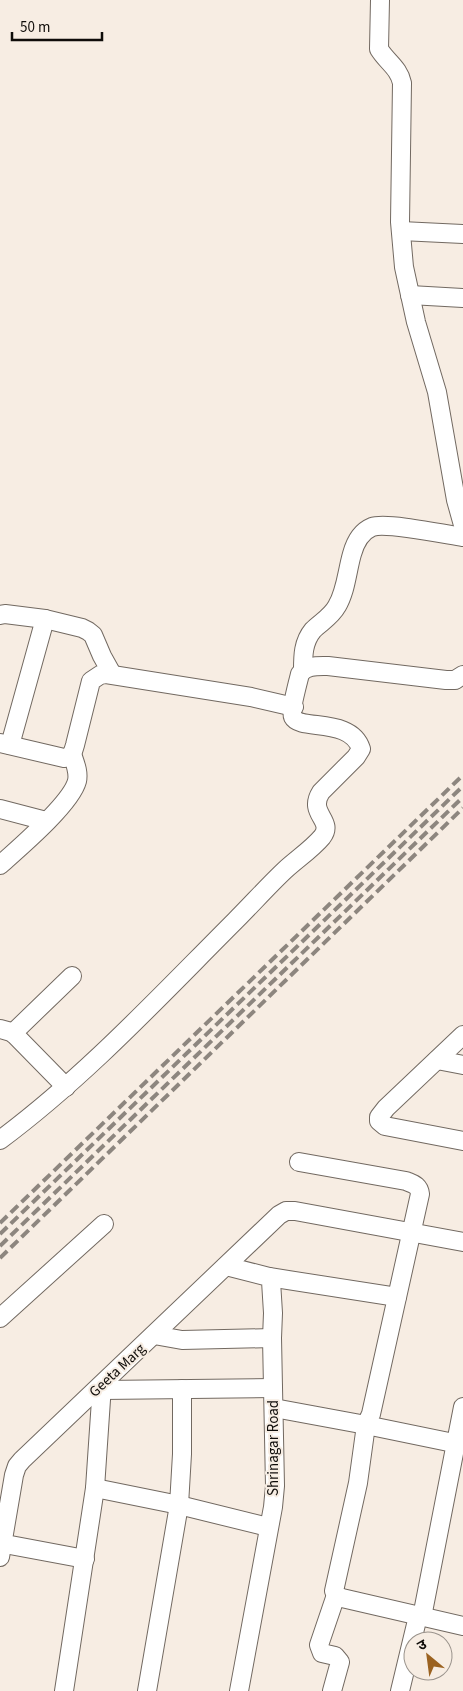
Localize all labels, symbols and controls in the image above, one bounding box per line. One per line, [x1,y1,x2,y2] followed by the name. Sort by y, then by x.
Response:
[12,10,102,42] scale bar
[20,17,50,38] text: 50 m
[84,1338,151,1402] street label: Geeta Marg
[263,1400,284,1496] street label: Shrinagar Road
[403,1631,453,1681] north arrow
[414,1634,431,1656] text: उ

